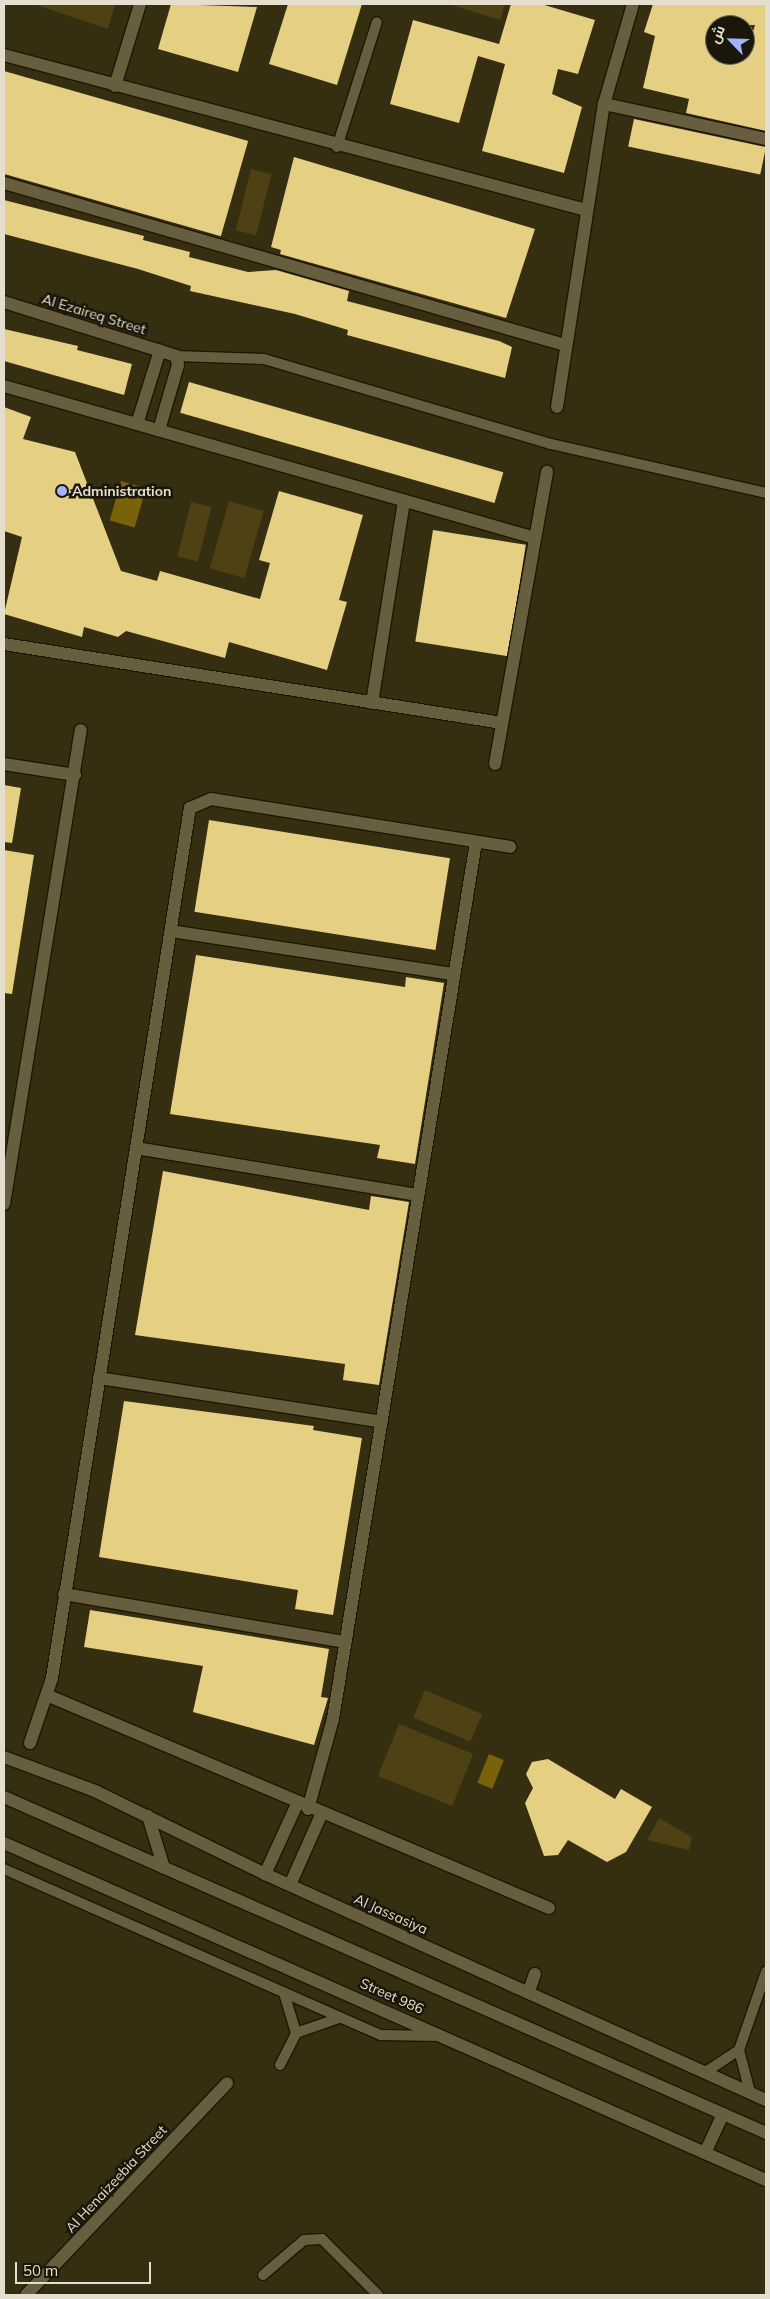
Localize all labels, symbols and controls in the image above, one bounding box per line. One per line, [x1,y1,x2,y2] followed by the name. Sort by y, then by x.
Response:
[705,15,755,65] north arrow
[705,22,729,46] text: ش
[40,290,148,338] street label: Al Ezaireq Street
[72,483,171,499] place label: Administration
[56,485,68,497] marker: Administration
[352,1890,430,1938] street label: Al Jassasiya
[358,1975,426,2017] street label: Street 986
[62,2122,170,2236] street label: Al Henaizeebia Street
[18,2252,154,2284] scale bar
[23,2261,58,2280] text: 50 m

